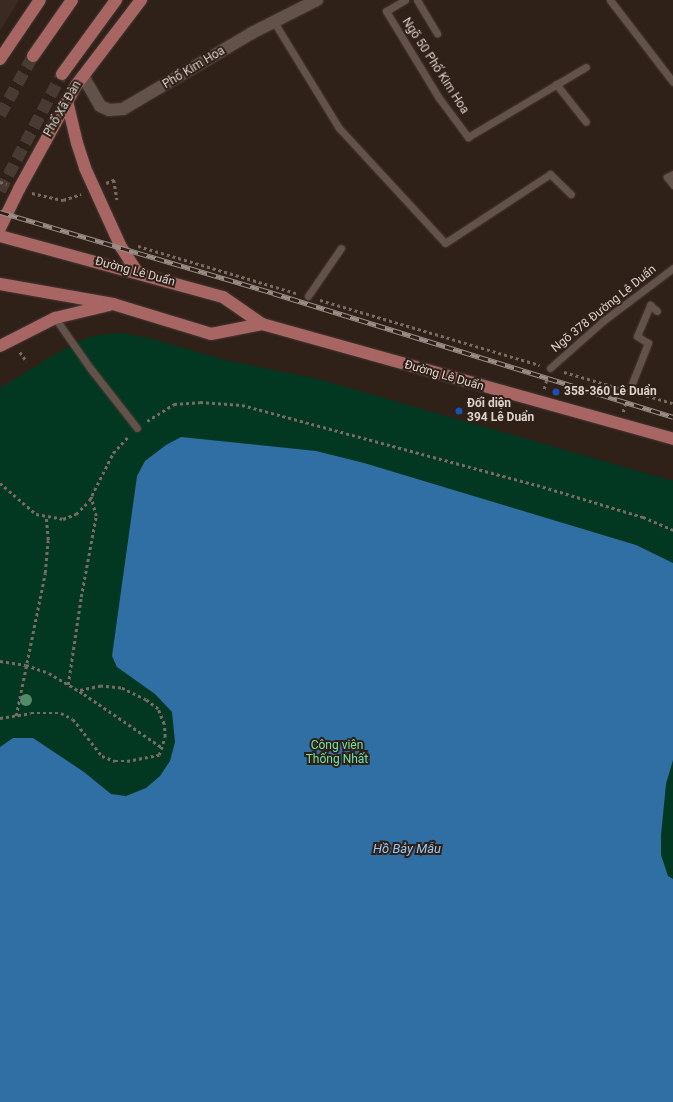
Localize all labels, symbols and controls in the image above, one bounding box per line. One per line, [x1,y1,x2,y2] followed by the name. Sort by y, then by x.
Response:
[399,15,471,117] street label: Ngõ 50 Phố Kim Hoa
[160,44,228,92] street label: Phố Kim Hoa
[41,78,85,140] street label: Phố Xã Đàn
[93,254,177,290] street label: Đường Lê Duẩn
[549,262,659,356] street label: Ngõ 378 Đường Lê Duẩn
[403,358,485,394] street label: Đường Lê Duẩn
[564,385,657,399] place label: 358-360 Lê Duẩn
[551,387,561,397] marker: 358-360 Lê Duẩn
[467,397,534,425] place label: Đối diện 394 Lê Duẩn
[454,406,464,416] marker: Đối diện 394 Lê Duẩn
[306,739,368,767] park label: Công viên Thống Nhất
[373,841,441,857] water label: Hồ Bảy Mẫu

